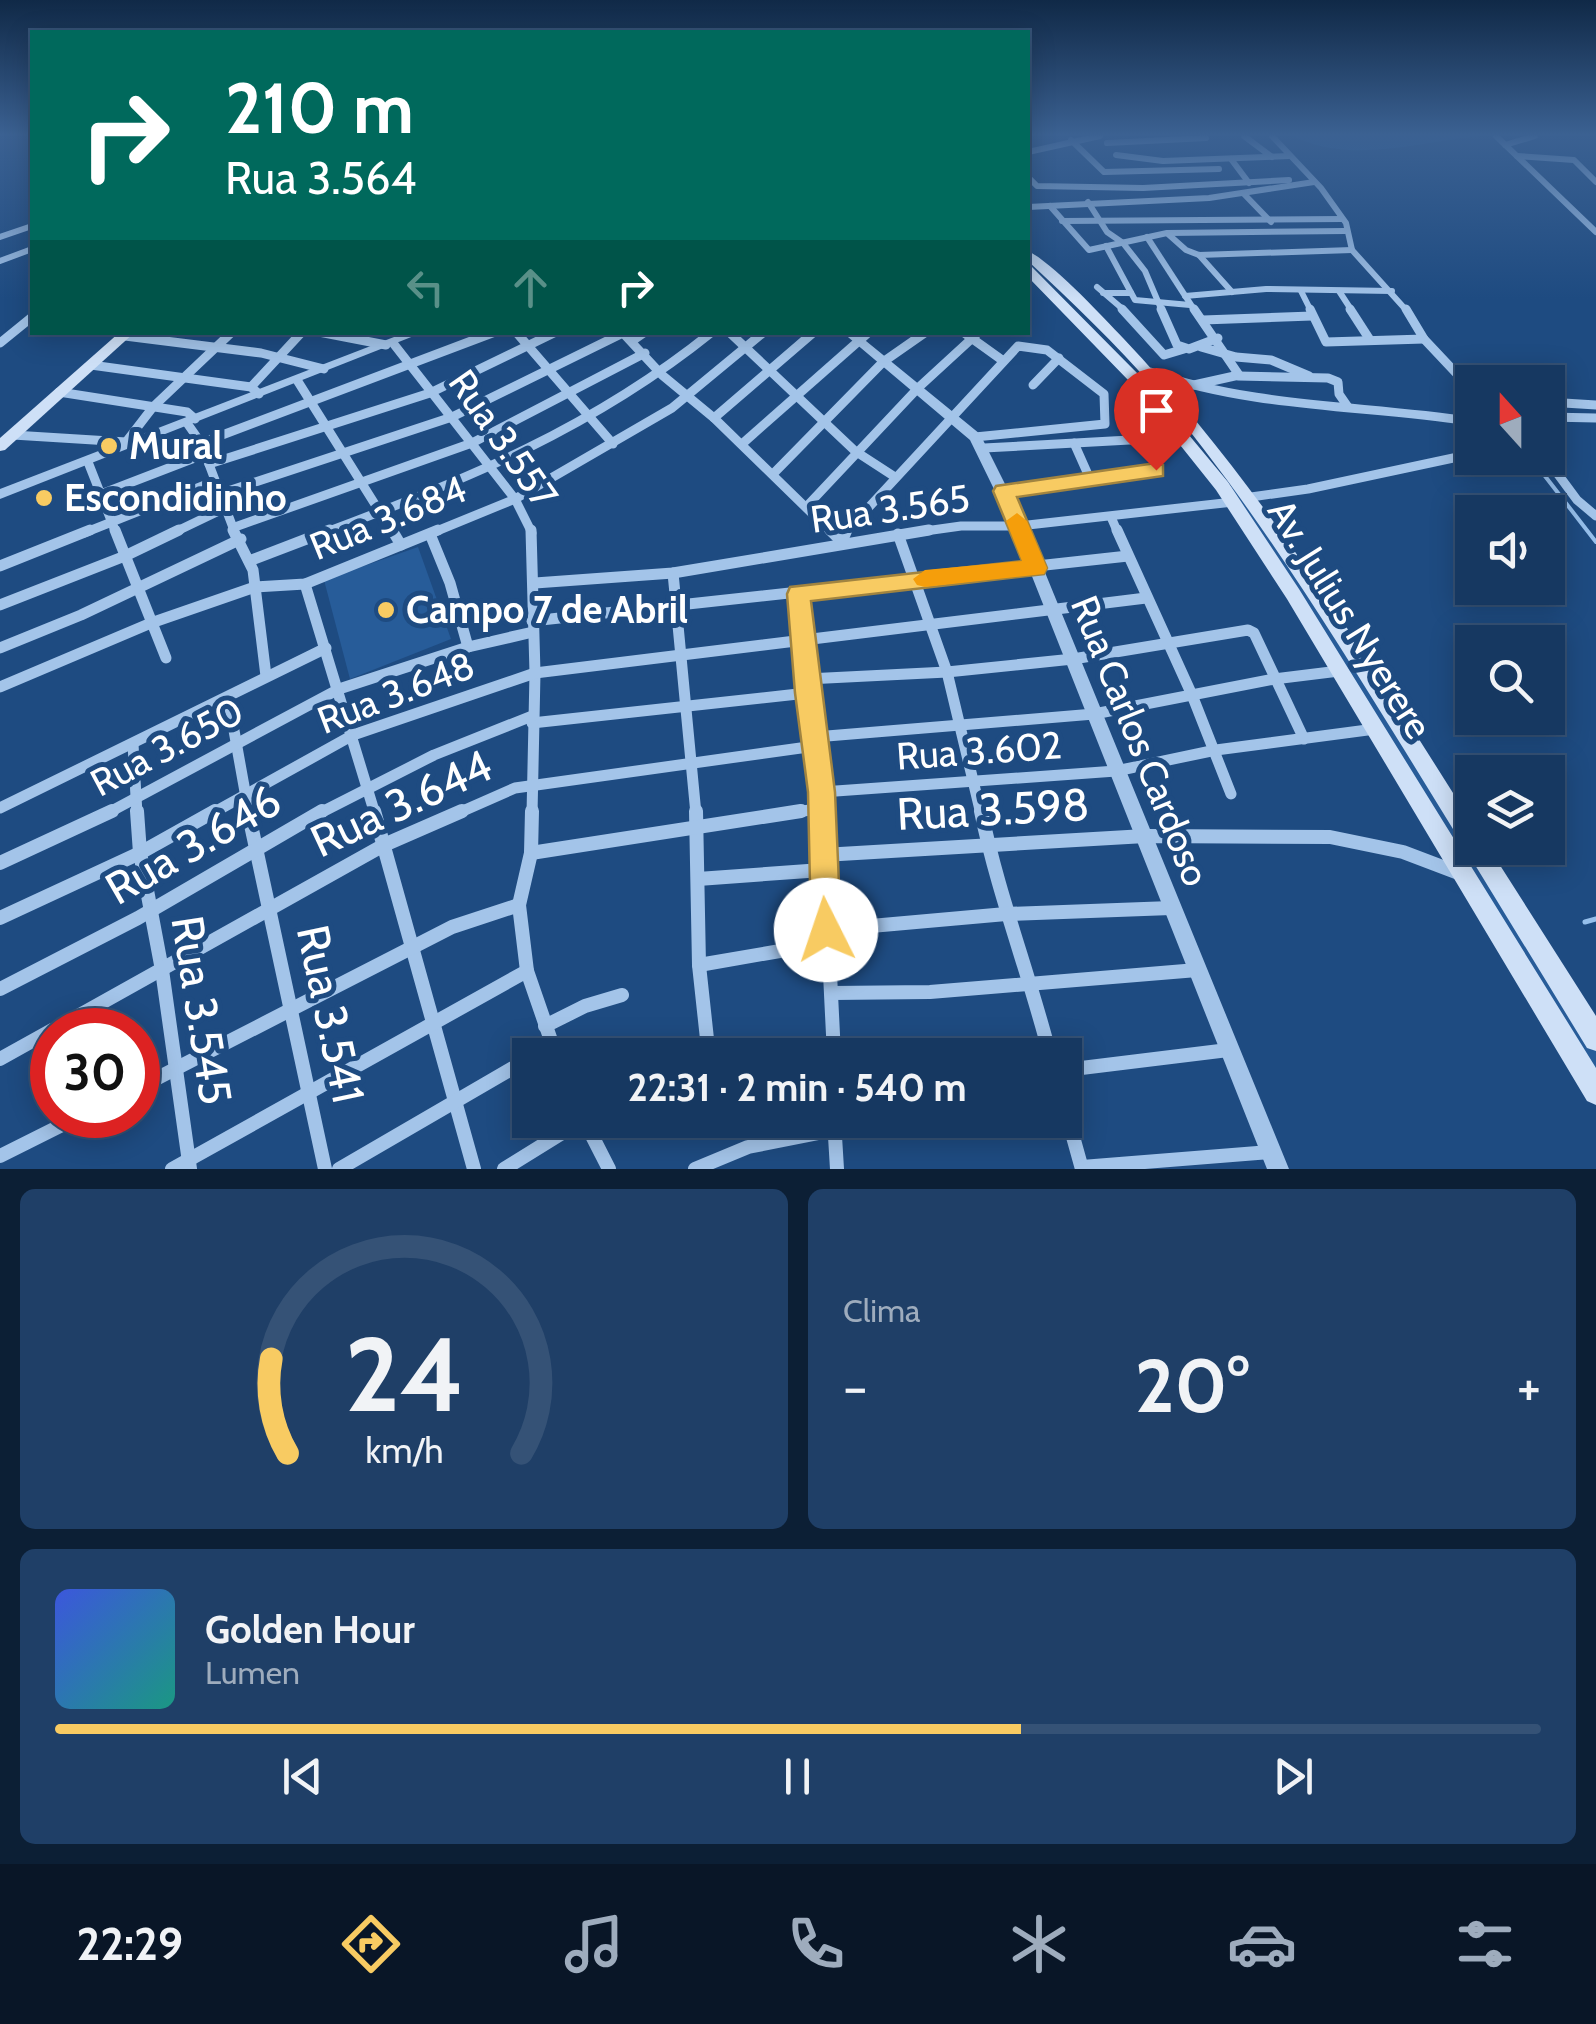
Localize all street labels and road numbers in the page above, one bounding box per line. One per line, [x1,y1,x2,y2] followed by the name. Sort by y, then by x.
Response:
[439,361,568,517] street label: Rua 3.557
[303,465,473,570] street label: Rua 3.684
[807,474,973,543] street label: Rua 3.565
[1258,490,1443,747] street label: Av. Julius Nyerere
[1061,589,1220,893] street label: Rua Carlos Cardoso
[311,641,481,744] street label: Rua 3.648
[82,687,251,806] street label: Rua 3.650
[895,721,1063,780] street label: Rua 3.602
[302,738,500,868] street label: Rua 3.644
[96,772,290,916] street label: Rua 3.646
[895,777,1091,841] street label: Rua 3.598
[160,912,244,1108] street label: Rua 3.545
[286,920,376,1108] street label: Rua 3.541

